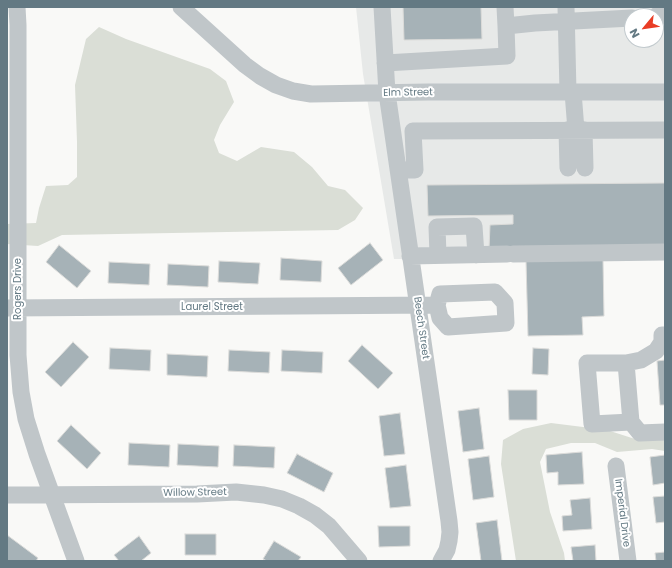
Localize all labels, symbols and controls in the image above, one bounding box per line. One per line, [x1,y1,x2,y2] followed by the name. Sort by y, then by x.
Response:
[624,8,664,48] north arrow
[625,26,643,41] text: N
[383,87,433,99] street label: Elm Street
[12,258,24,320] street label: Rogers Drive
[411,296,431,360] street label: Beech Street
[181,301,243,313] street label: Laurel Street
[612,478,632,548] street label: Imperial Drive
[163,486,227,500] street label: Willow Street

